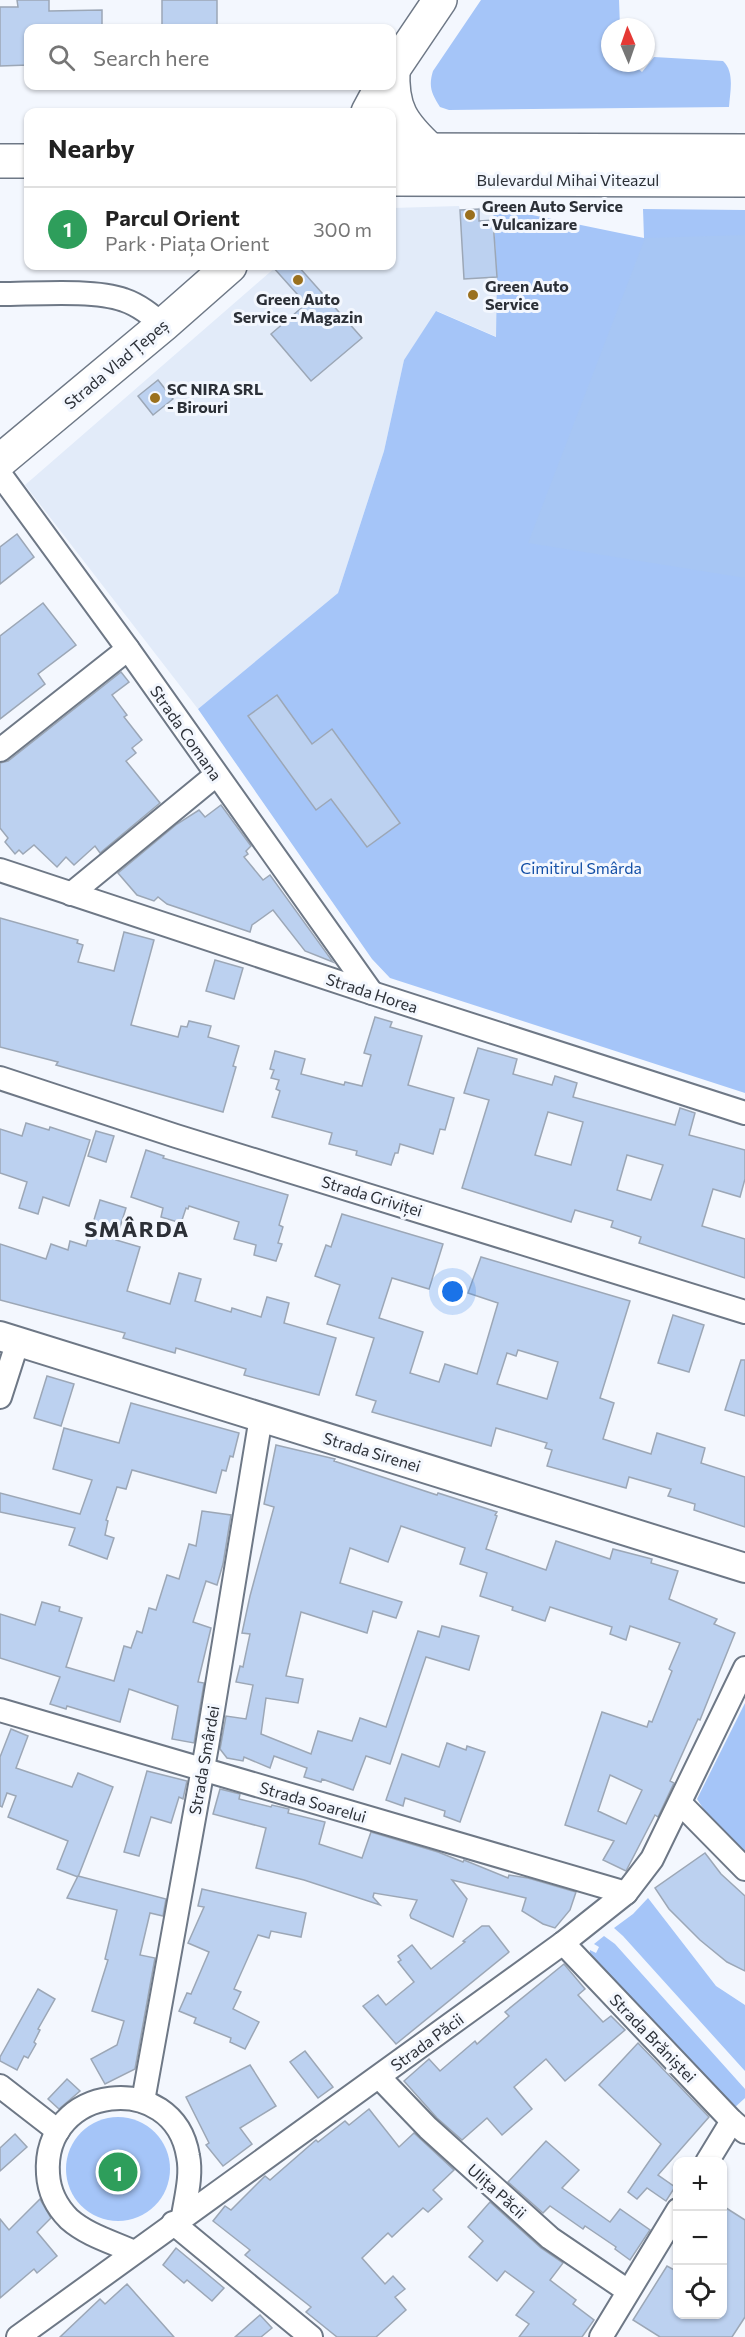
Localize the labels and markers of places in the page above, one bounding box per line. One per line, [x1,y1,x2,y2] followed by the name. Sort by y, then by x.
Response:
[482,196,623,233] place label: Green Auto Service - Vulcanizare
[463,208,477,222] marker: Green Auto Service - Vulcanizare
[291,273,305,287] marker: Green Auto Service - Magazin
[485,276,569,313] place label: Green Auto Service
[466,288,480,302] marker: Green Auto Service
[233,289,363,326] place label: Green Auto Service - Magazin
[167,379,263,416] place label: SC NIRA SRL - Birouri
[148,391,162,405] marker: SC NIRA SRL - Birouri
[98,2150,138,2194] pin: 1

